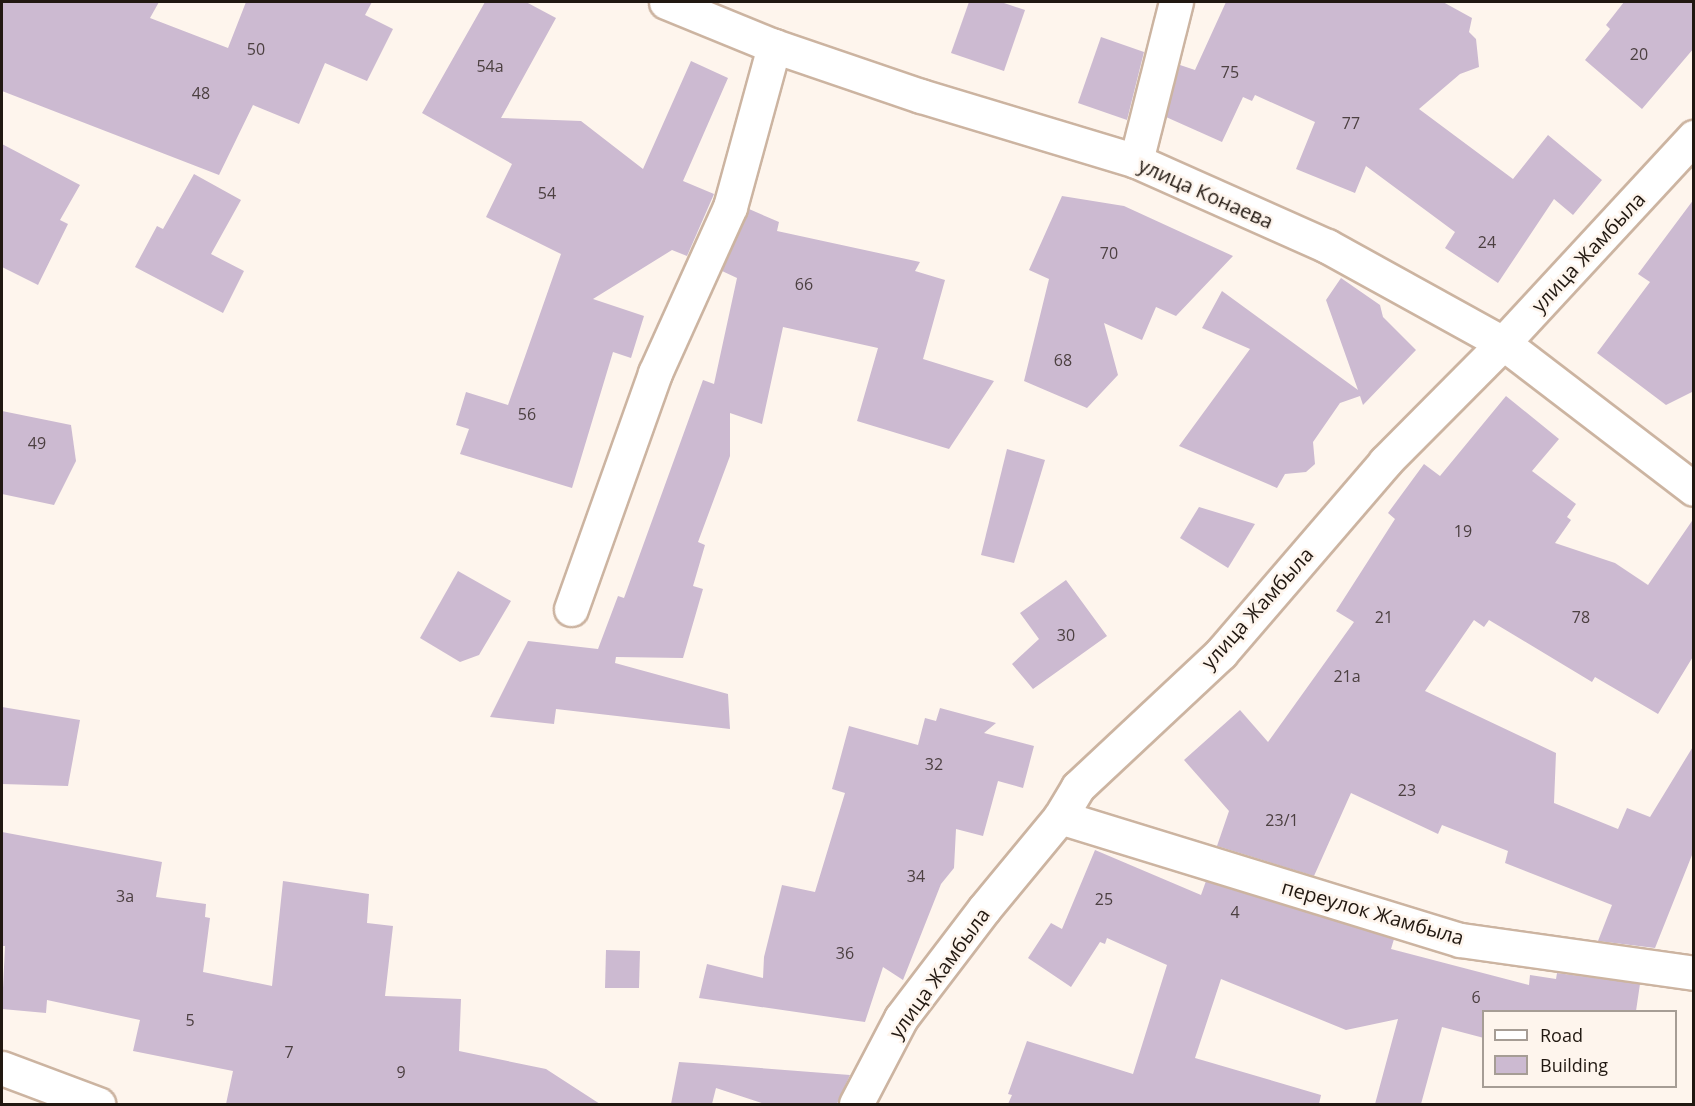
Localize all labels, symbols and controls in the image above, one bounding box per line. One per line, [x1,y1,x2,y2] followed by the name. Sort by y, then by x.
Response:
[247,39,265,59] house number: 50
[1630,44,1648,64] house number: 20
[476,56,504,76] house number: 54а
[1221,62,1239,82] house number: 75
[192,83,210,103] house number: 48
[1342,113,1360,133] house number: 77
[1135,153,1277,233] street label: улица Конаева
[538,183,556,203] house number: 54
[1526,187,1650,317] street label: улица Жамбыла
[1478,232,1496,252] house number: 24
[1100,243,1118,263] house number: 70
[795,274,813,294] house number: 66
[1054,350,1072,370] house number: 68
[518,404,536,424] house number: 56
[28,433,46,453] house number: 49
[1454,521,1472,541] house number: 19
[1196,542,1318,674] street label: улица Жамбыла
[1375,607,1393,627] house number: 21
[1572,607,1590,627] house number: 78
[1057,625,1075,645] house number: 30
[1333,666,1361,686] house number: 21а
[925,754,943,774] house number: 32
[1398,780,1416,800] house number: 23
[1265,810,1299,830] house number: 23/1
[907,866,925,886] house number: 34
[1279,874,1467,950] street label: переулок Жамбыла
[116,886,134,906] house number: 3а
[1095,889,1113,909] house number: 25
[1230,902,1240,922] house number: 4
[884,903,994,1043] street label: улица Жамбыла
[836,943,854,963] house number: 36
[1471,987,1481,1007] house number: 6
[185,1010,195,1030] house number: 5
[1482,1010,1677,1088] legend
[1540,1023,1583,1047] text: Road
[284,1042,294,1062] house number: 7
[1540,1053,1608,1077] text: Building
[396,1062,406,1082] house number: 9

